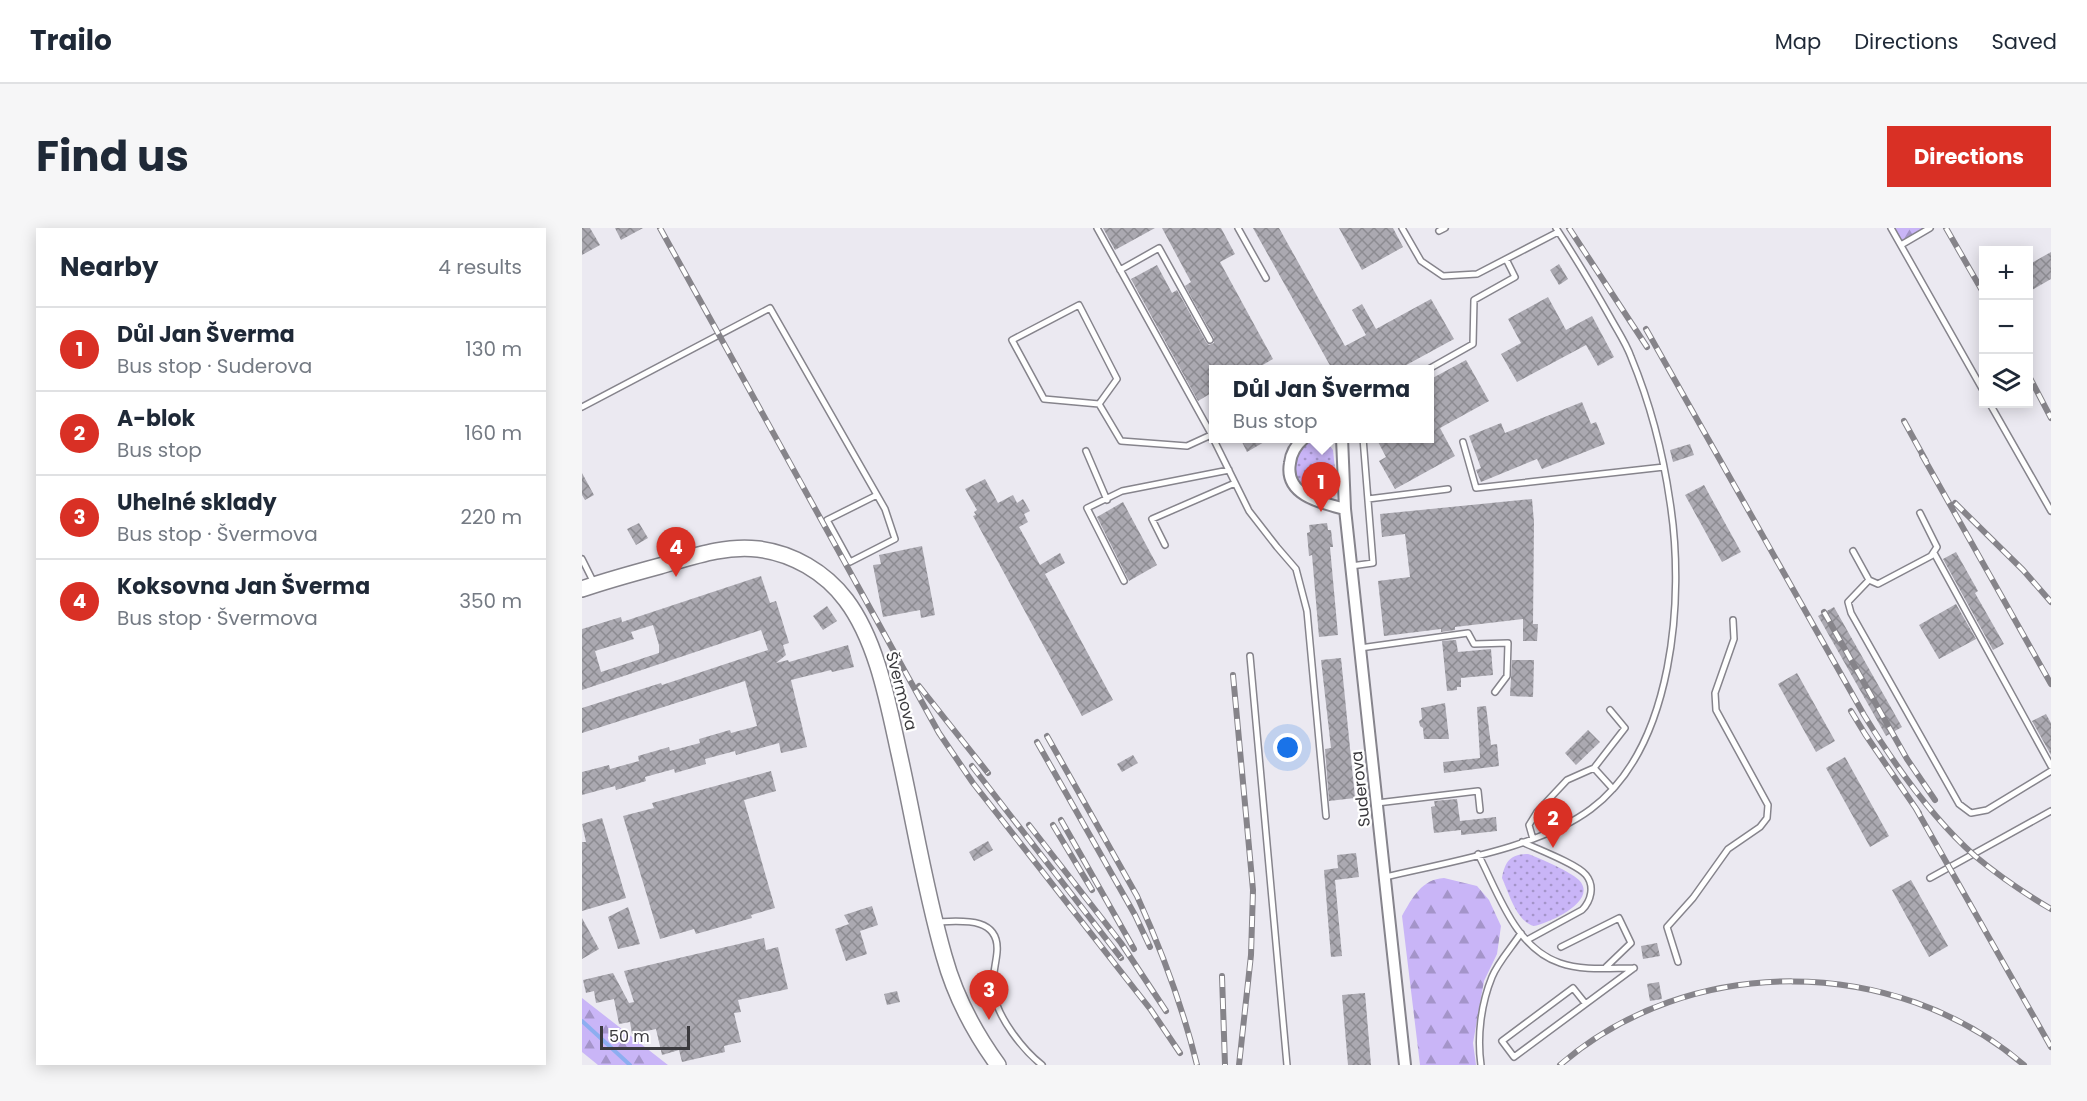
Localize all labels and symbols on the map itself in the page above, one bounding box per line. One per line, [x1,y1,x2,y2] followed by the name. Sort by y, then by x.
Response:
[1302,462,1340,512] pin: 1
[656,528,695,577] pin: 4
[880,649,923,733] street label: Švermova
[1273,733,1302,762] your location
[1345,750,1376,828] street label: Suderova
[1534,798,1572,848] pin: 2
[970,970,1008,1020] pin: 3
[600,1023,690,1050] scale bar

